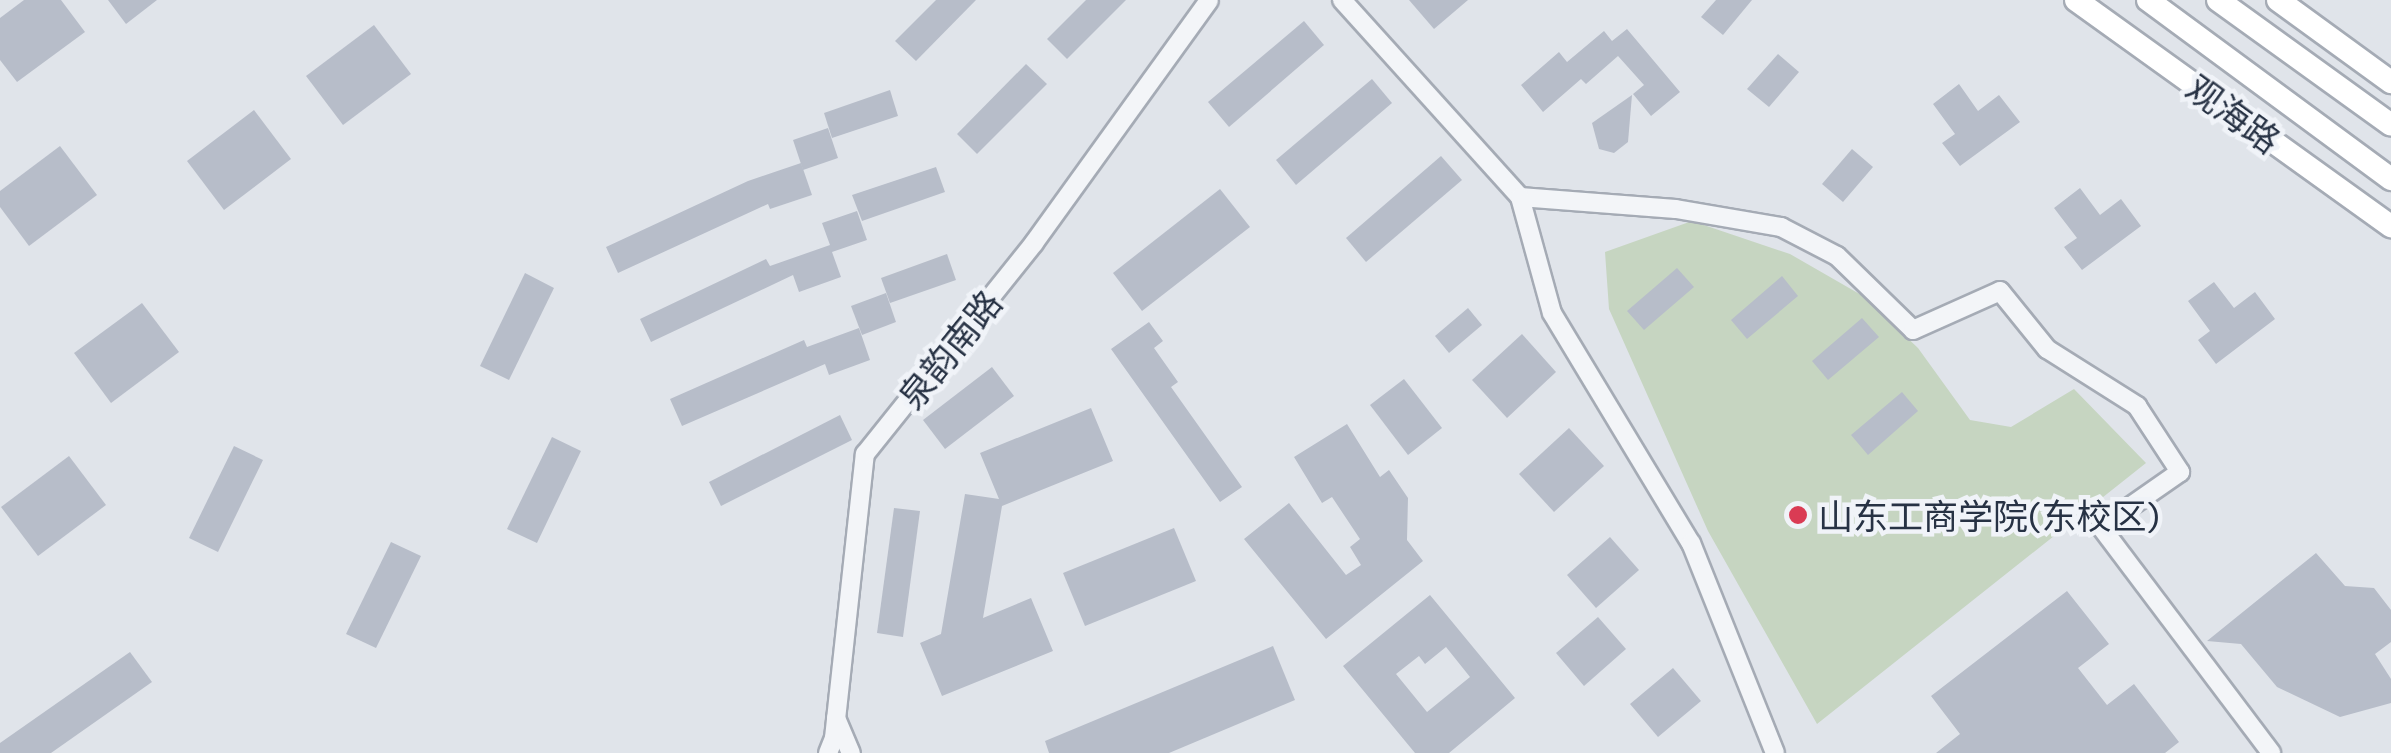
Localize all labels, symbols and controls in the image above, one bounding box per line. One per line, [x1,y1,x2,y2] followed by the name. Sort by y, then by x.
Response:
[2179,65,2289,161] street label: 观海路
[889,281,1009,417] street label: 泉韵南路
[1818,494,2160,536] place label: 山东工商学院(东校区)
[1787,504,1809,526] marker: 山东工商学院(东校区)

